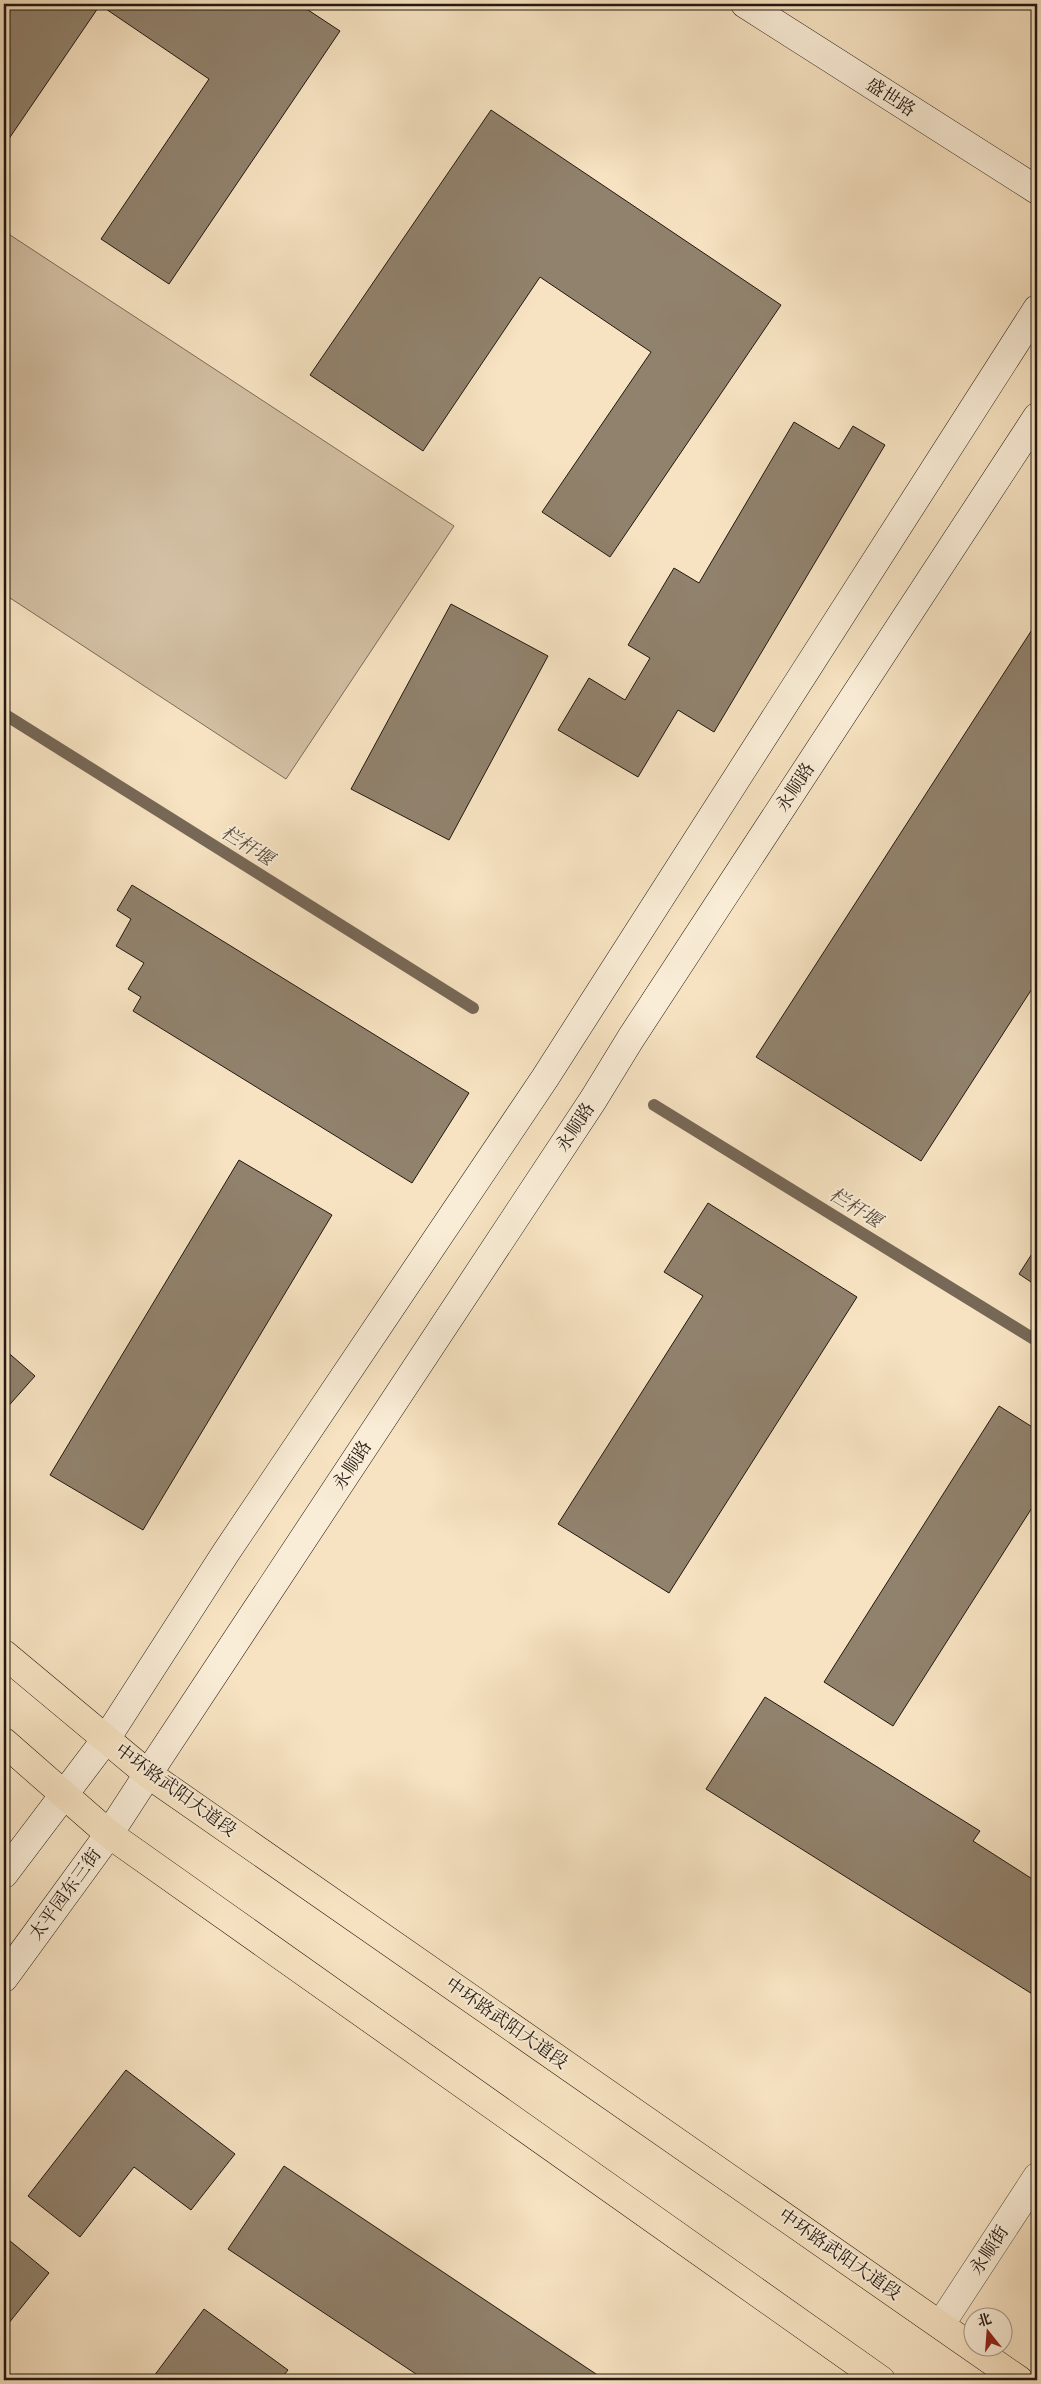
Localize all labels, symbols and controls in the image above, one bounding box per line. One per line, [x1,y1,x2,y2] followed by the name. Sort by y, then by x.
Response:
[860,73,920,124] street label: 盛世路
[771,758,822,818] street label: 永顺路
[215,821,281,875] water label: 栏杆堰
[551,1098,602,1158] street label: 永顺路
[823,1183,889,1237] water label: 栏杆堰
[328,1436,379,1496] street label: 永顺路
[109,1739,241,1844] street label: 中环路武阳大道段
[24,1844,109,1947] street label: 太平园东三街
[439,1973,572,2077] street label: 中环路武阳大道段
[772,2204,905,2308] street label: 中环路武阳大道段
[965,2221,1016,2281] street label: 永顺街
[964,2306,1014,2356] north arrow
[975,2310,994,2333] text: 北

